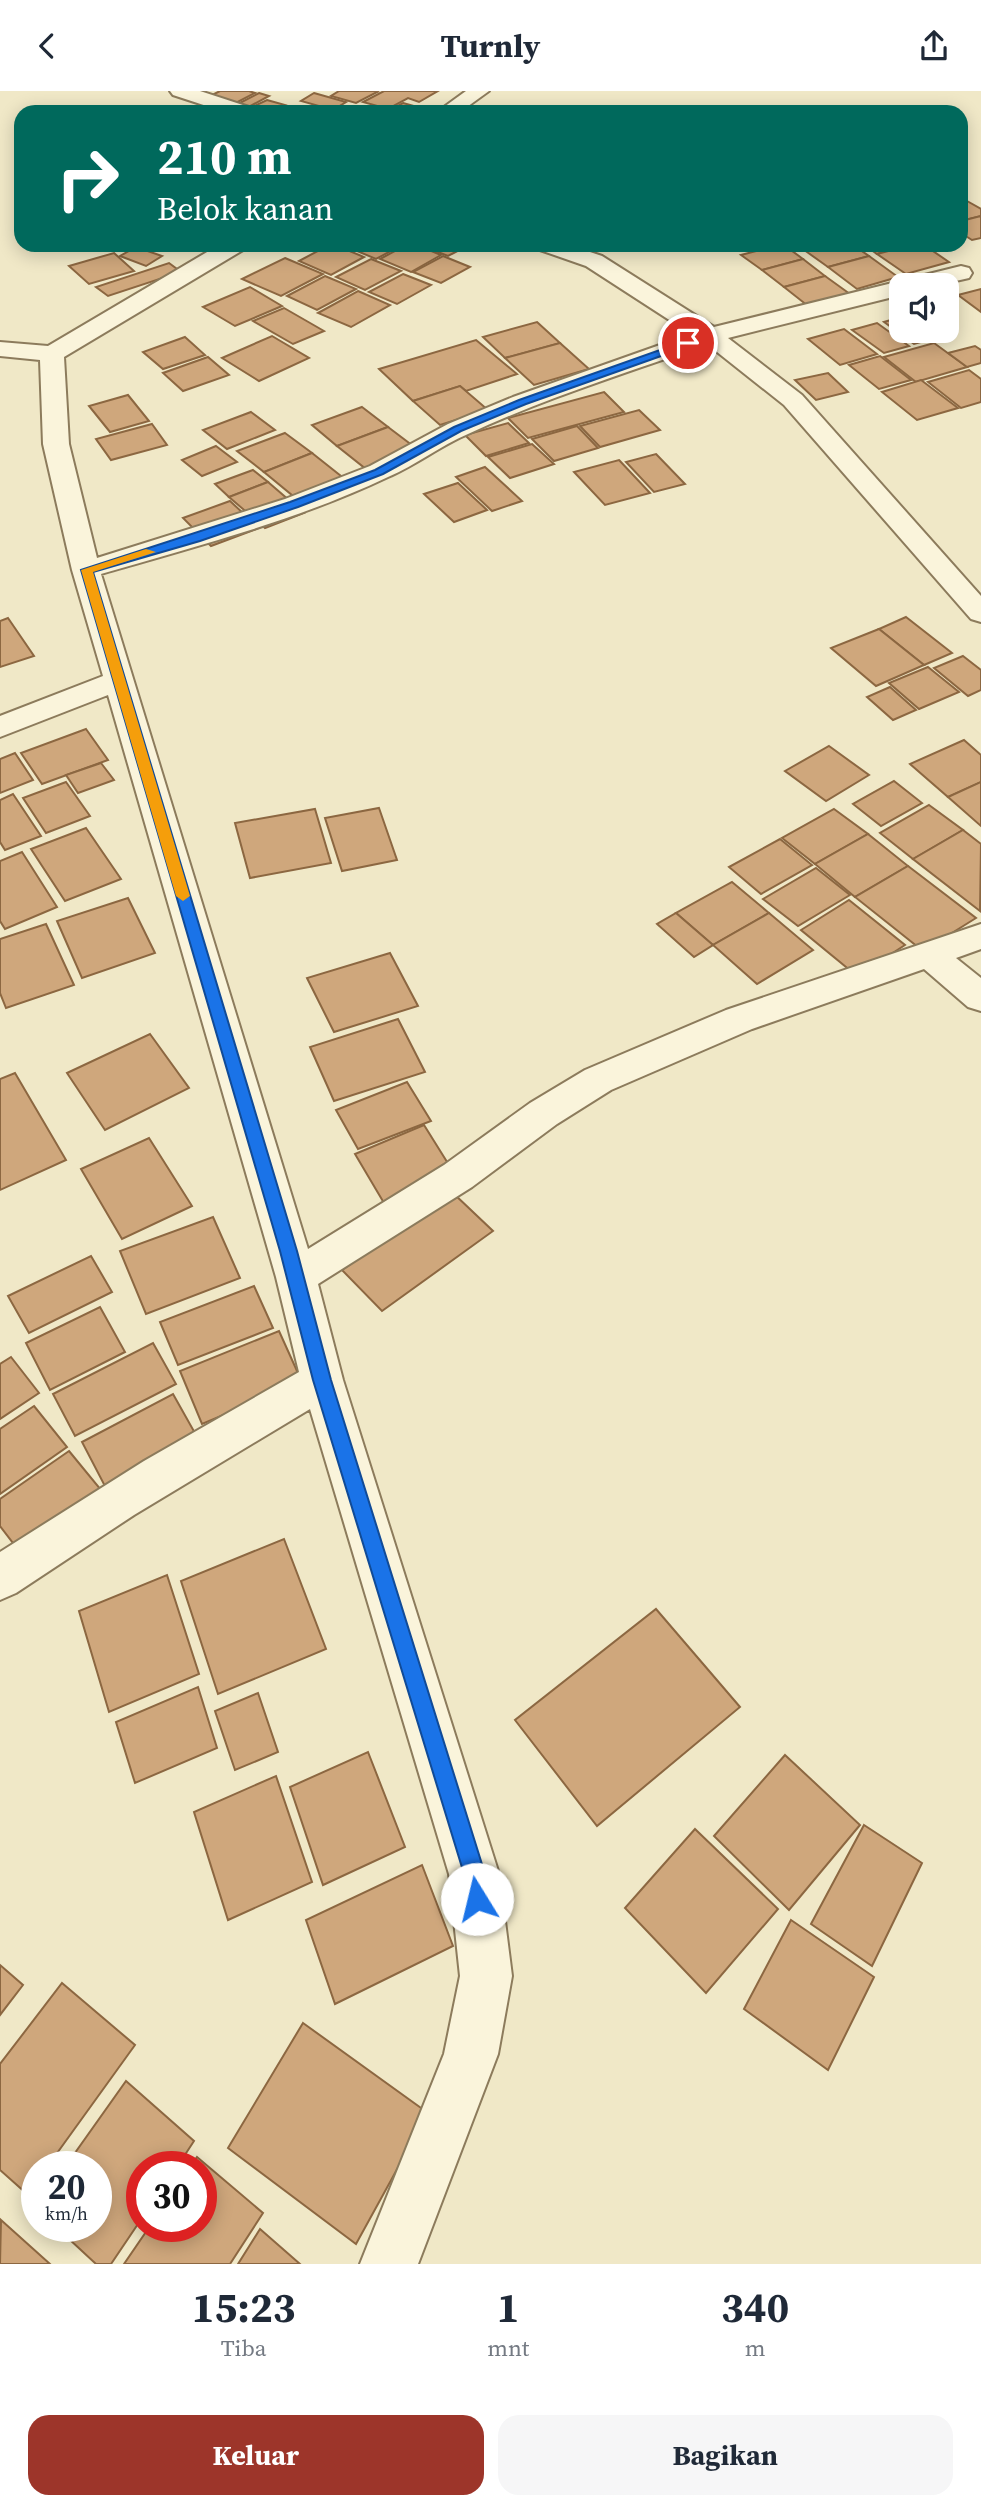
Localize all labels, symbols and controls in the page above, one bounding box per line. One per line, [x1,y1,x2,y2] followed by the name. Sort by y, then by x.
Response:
[441,24,540,68] text: Turnly
[28,27,66,65] icon: back
[915,27,953,65] icon: share
[157,123,292,190] text: 210 m
[42,133,133,224] icon: right
[157,187,333,231] text: Belok kanan
[889,273,959,343] map controls
[889,273,959,343] button: sound
[658,313,718,373] pin
[669,324,707,362] icon: arrive
[440,1862,514,1936] position arrow
[126,2151,217,2242] speed limit sign: 30
[48,2163,85,2211] text: 20
[45,2201,88,2226] text: km/h
[192,2278,295,2336] text: 15:23
[497,2278,520,2336] text: 1
[721,2278,789,2336] text: 340
[221,2332,266,2364] text: Tiba
[487,2332,529,2364] text: mnt
[745,2332,765,2364] text: m
[28,2415,484,2495] button: Keluar
[498,2415,953,2495] button: Bagikan

